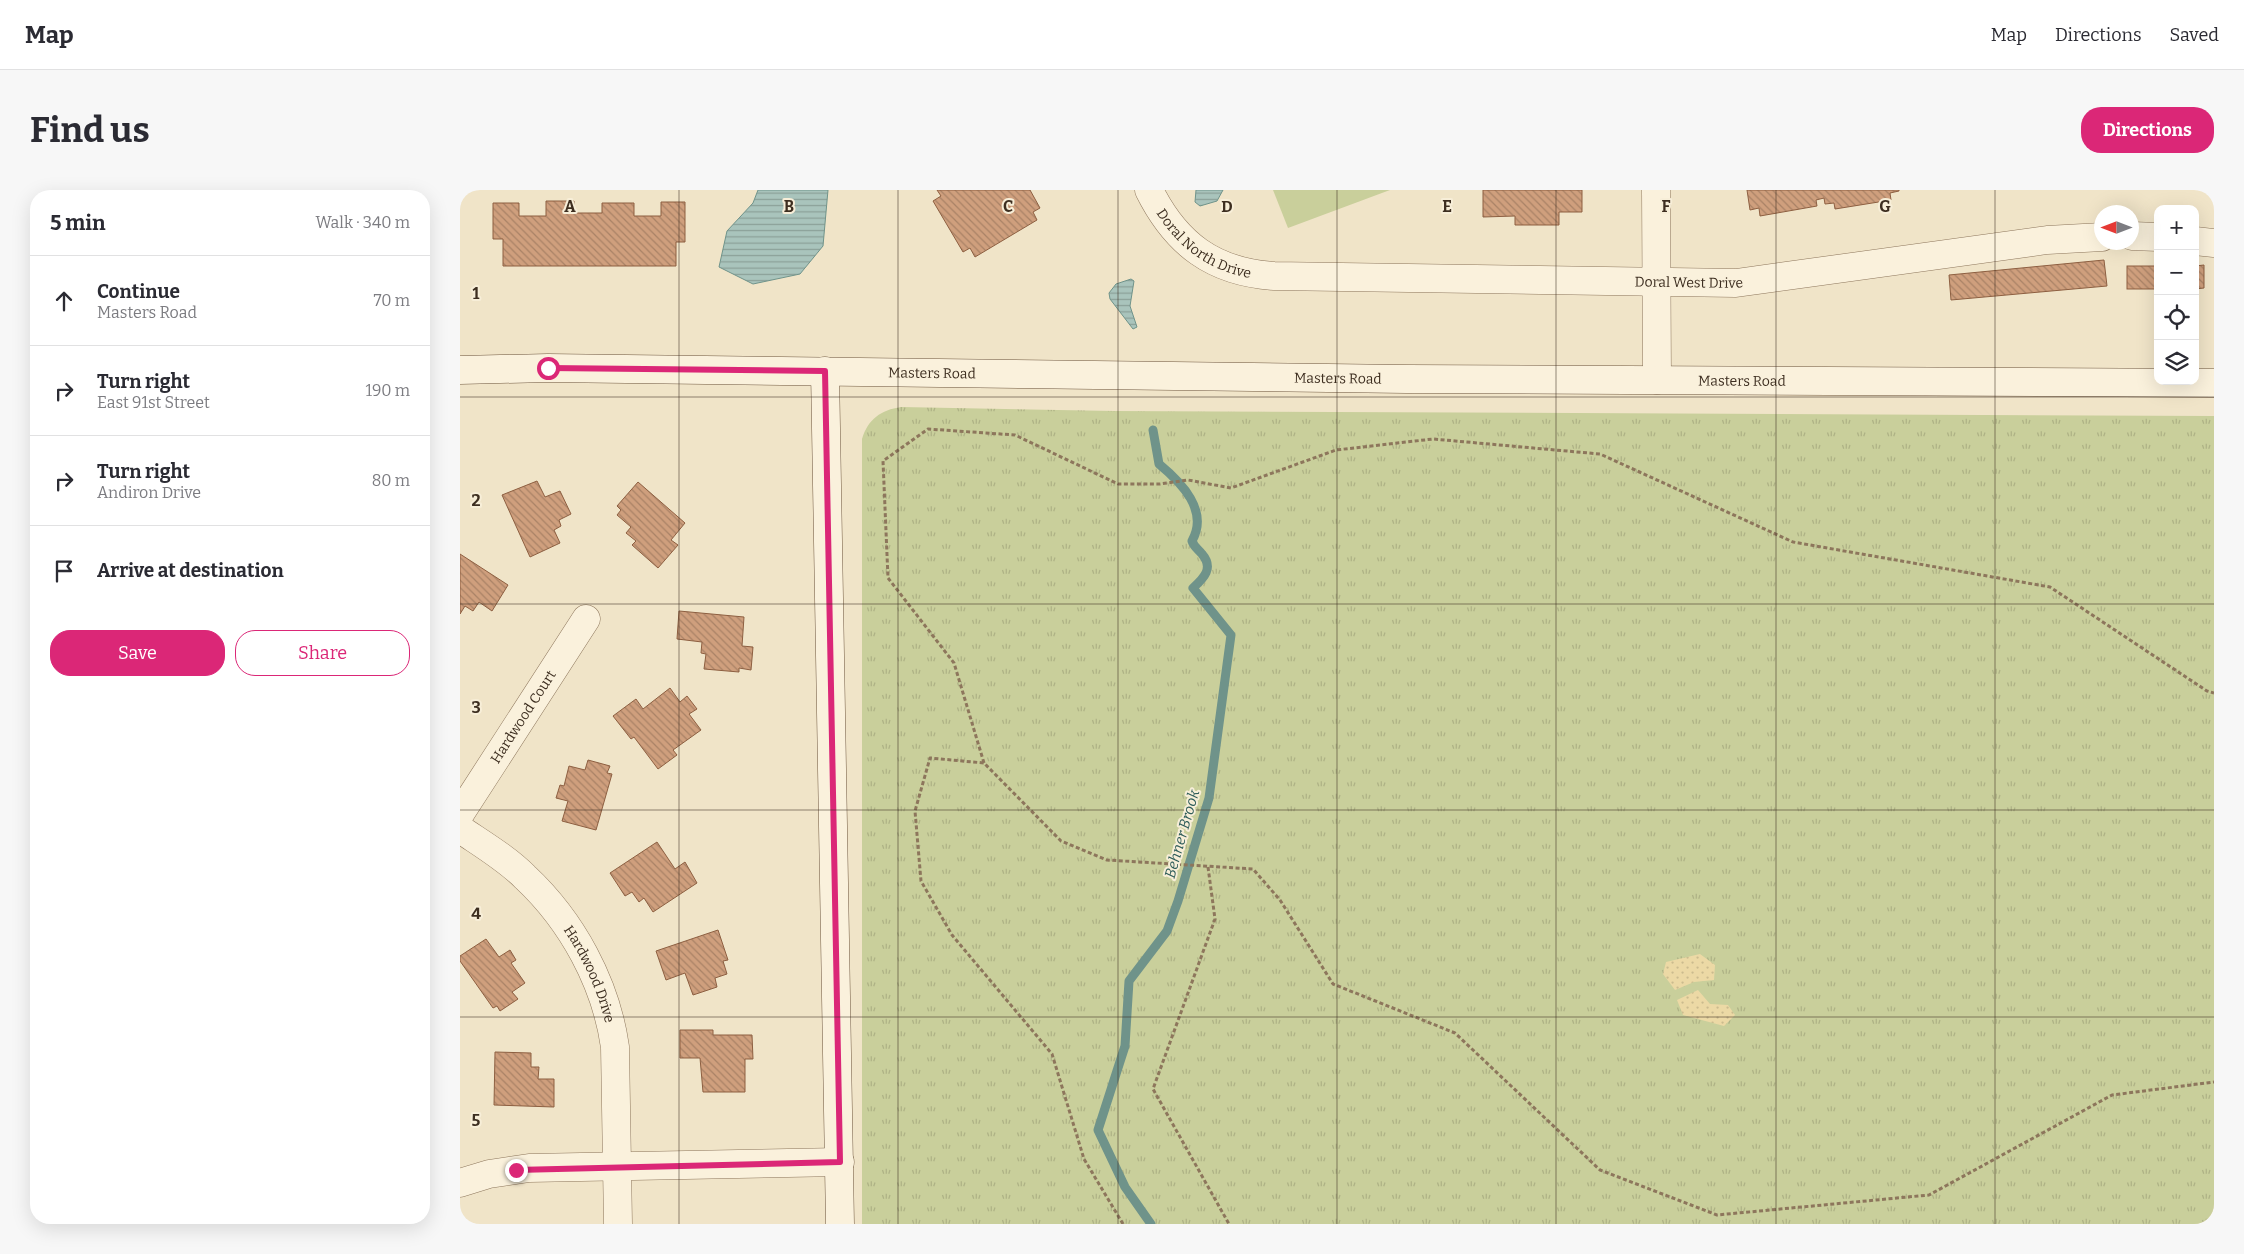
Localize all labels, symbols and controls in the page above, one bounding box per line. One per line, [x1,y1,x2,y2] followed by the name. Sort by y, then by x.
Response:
[25,21,74,49] text: Map
[1991,24,2027,46] text: Map
[2055,24,2142,46] text: Directions
[2170,24,2219,46] text: Saved
[2081,107,2214,153] button: Directions
[30,109,150,151] text: Find us
[564,197,576,216] text: A
[784,197,794,216] text: B
[1003,197,1013,216] text: C
[1442,197,1452,216] text: E
[1662,197,1671,216] text: F
[1879,197,1891,216] text: G
[1155,200,1259,280] street label: Doral North Drive
[2094,205,2139,250] north arrow
[2154,205,2199,385] map controls
[2154,205,2199,250] button: +
[50,210,106,236] text: 5 min
[316,213,410,232] text: Walk · 340 m
[2154,250,2199,295] button: −
[1635,273,1744,292] street label: Doral West Drive
[97,280,180,303] text: Continue
[473,284,480,303] text: 1
[50,287,78,315] icon: ahead
[374,291,410,310] text: 70 m
[2154,295,2199,340] button: locate
[97,303,197,322] text: Masters Road
[2154,340,2199,385] button: layers
[537,357,560,380] route start
[888,364,976,382] street label: Masters Road
[1294,369,1382,387] street label: Masters Road
[97,370,190,393] text: Turn right
[1698,372,1786,389] street label: Masters Road
[50,377,78,405] icon: right
[365,381,410,400] text: 190 m
[97,393,210,412] text: East 91st Street
[97,460,190,483] text: Turn right
[50,467,78,495] icon: right
[372,471,410,490] text: 80 m
[97,483,201,502] text: Andiron Drive
[471,491,481,510] text: 2
[50,557,78,585] icon: arrive
[97,559,284,582] text: Arrive at destination
[50,630,225,676] button: Save
[235,630,410,676] button: Share
[487,667,559,766] street label: Hardwood Court
[471,698,481,717] text: 3
[1161,787,1203,880] water label: Behner Brook
[471,904,481,923] text: 4
[560,922,619,1024] street label: Hardwood Drive
[472,1111,481,1130] text: 5
[505,1159,528,1182] route end

